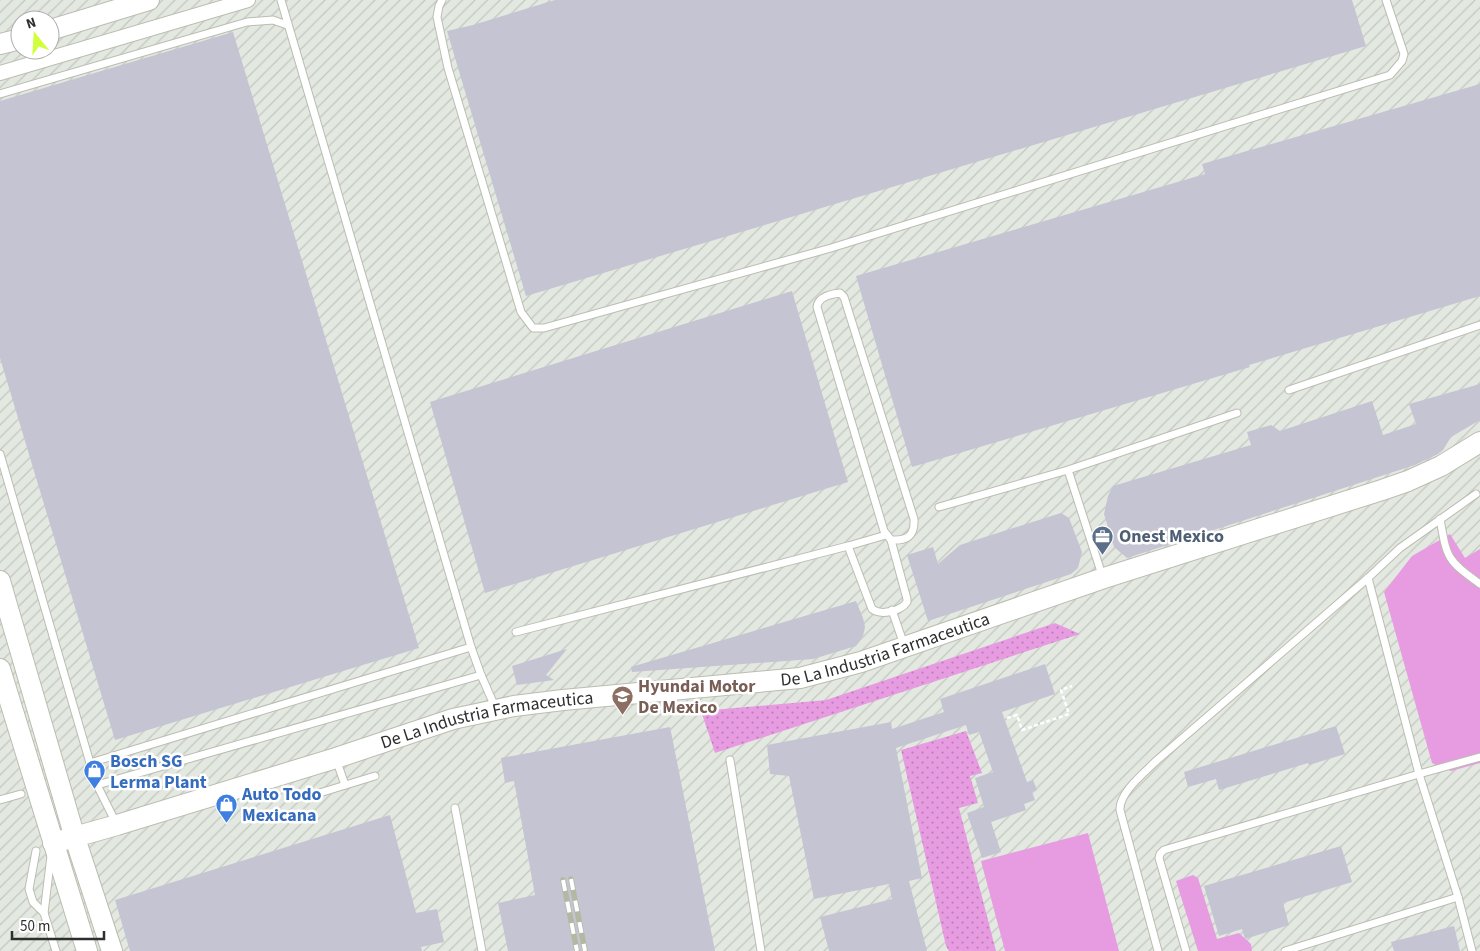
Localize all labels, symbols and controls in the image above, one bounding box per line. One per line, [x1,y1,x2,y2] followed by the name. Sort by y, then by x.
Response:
[10,10,60,60] north arrow
[24,13,39,35] text: N
[1091,524,1115,555] office icon: Onest Mexico
[1119,524,1224,549] place label: Onest Mexico
[779,606,993,692] street label: De La Industria Farmaceutica
[638,674,756,720] place label: Hyundai Motor De Mexico
[610,684,634,715] school or university icon: Hyundai Motor De Mexico
[377,685,594,755] street label: De La Industria Farmaceutica
[110,749,207,795] place label: Bosch SG Lerma Plant
[82,759,106,790] shop icon: Bosch SG Lerma Plant
[241,782,322,828] place label: Auto Todo Mexicana
[214,792,238,823] shop icon: Auto Todo Mexicana
[12,908,105,940] scale bar
[20,916,50,937] text: 50 m

